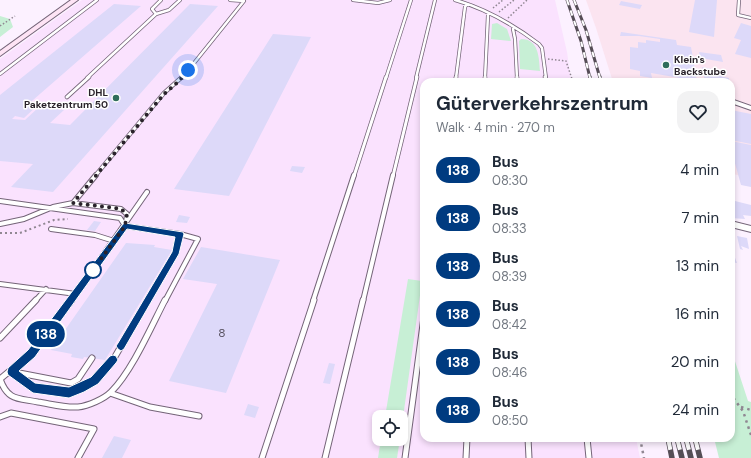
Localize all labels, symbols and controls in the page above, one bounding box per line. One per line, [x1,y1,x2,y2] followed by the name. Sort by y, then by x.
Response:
[674,53,726,78] place label: Klein's Backstube
[178,60,198,80] your location
[661,60,671,70] marker: Klein's Backstube
[24,86,108,111] place label: DHL Paketzentrum 50
[436,91,648,116] text: Güterverkehrszentrum
[677,91,719,133] button: heart
[111,93,121,103] marker: DHL Paketzentrum 50
[436,119,555,136] text: Walk · 4 min · 270 m
[492,152,519,172] text: Bus
[680,160,719,180] text: 4 min
[447,161,469,179] text: 138
[492,172,528,189] text: 08:30
[492,200,519,220] text: Bus
[681,208,719,228] text: 7 min
[447,209,469,227] text: 138
[492,220,527,237] text: 08:33
[492,248,519,268] text: Bus
[676,256,719,276] text: 13 min
[447,257,469,275] text: 138
[84,261,102,279] unlabelled marker
[492,268,527,285] text: 08:39
[492,296,519,316] text: Bus
[675,304,719,324] text: 16 min
[447,305,469,323] text: 138
[492,316,527,333] text: 08:42
[23,321,69,347] line badge: 138
[35,325,57,343] text: 138
[218,325,226,341] house number: 8
[492,344,519,364] text: Bus
[671,352,719,372] text: 20 min
[447,353,469,371] text: 138
[492,364,527,381] text: 08:46
[492,392,519,412] text: Bus
[672,400,719,420] text: 24 min
[447,401,469,419] text: 138
[372,410,408,446] map controls
[372,410,408,446] button: locate
[492,412,528,429] text: 08:50

